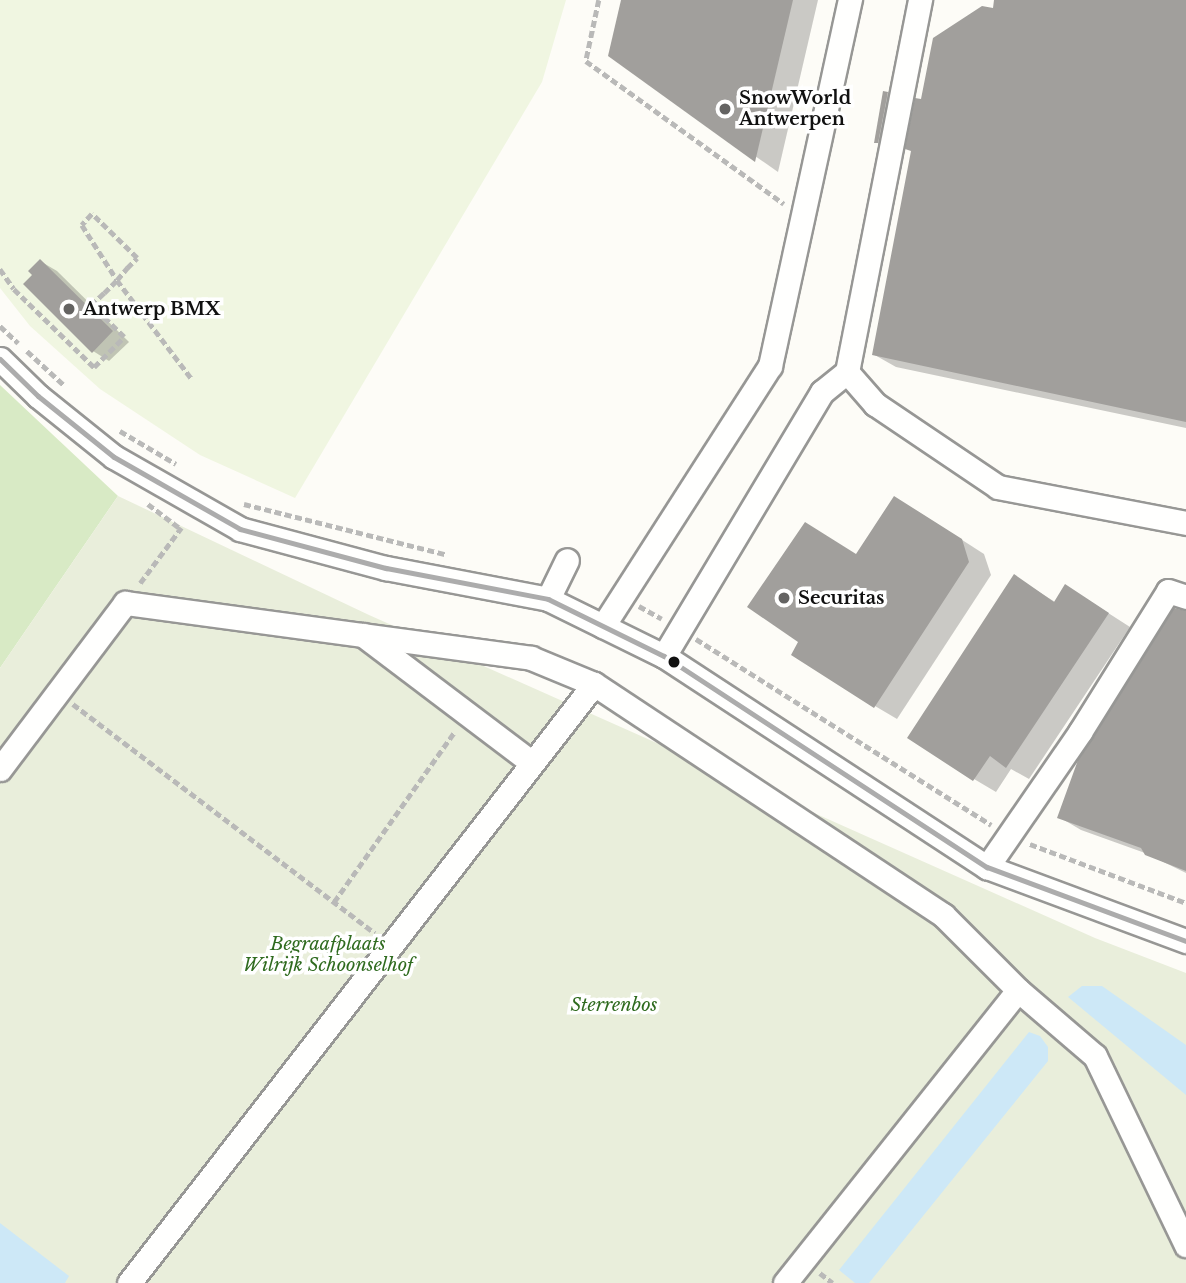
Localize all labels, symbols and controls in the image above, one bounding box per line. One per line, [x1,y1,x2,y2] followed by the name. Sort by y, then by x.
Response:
[739,88,851,130] place label: SnowWorld Antwerpen
[717,101,733,117] marker: SnowWorld Antwerpen
[83,298,220,320] place label: Antwerp BMX
[61,301,77,317] marker: Antwerp BMX
[798,587,884,609] place label: Securitas
[776,590,792,606] marker: Securitas
[667,655,681,669] unlabelled marker
[243,934,413,976] park label: Begraafplaats Wilrijk Schoonselhof
[571,994,657,1016] park label: Sterrenbos

